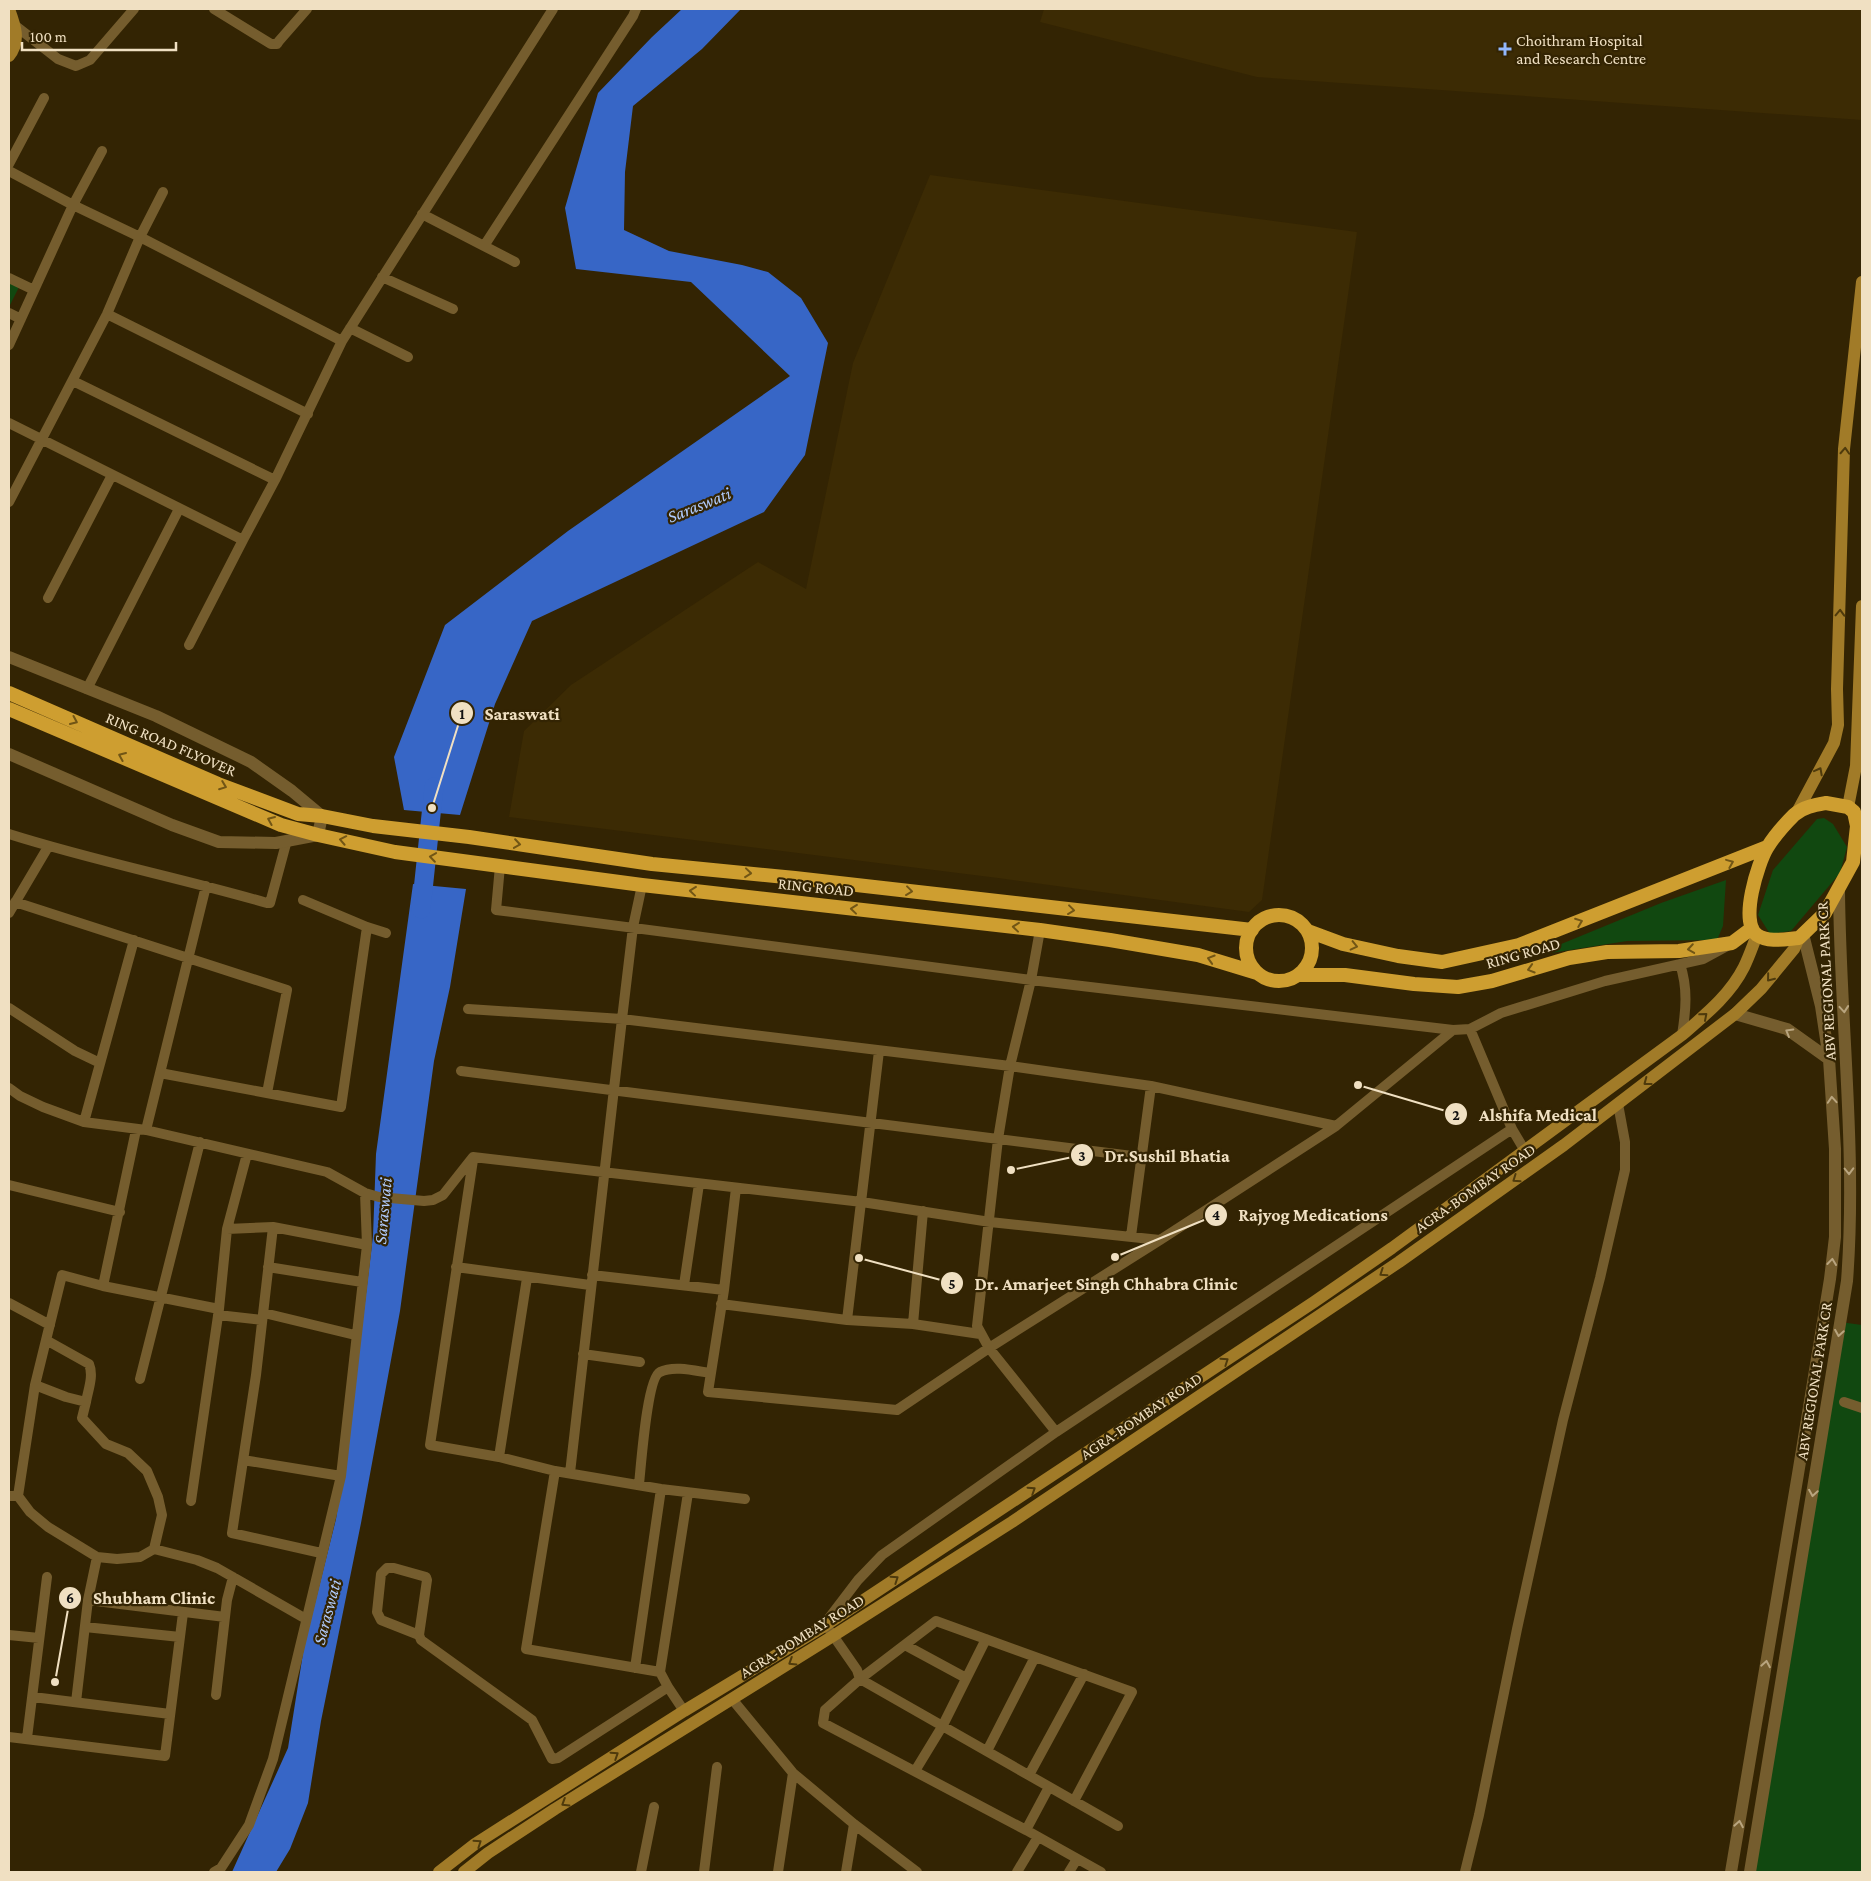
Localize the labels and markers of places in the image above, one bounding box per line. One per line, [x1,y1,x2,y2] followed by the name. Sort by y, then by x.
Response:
[1516,32,1646,67] place label: Choithram Hospital and Research Centre
[1498,42,1512,56] marker: Choithram Hospital and Research Centre
[450,697,570,730] callout: Saraswati
[1444,1098,1607,1131] callout: Alshifa Medical
[1069,1139,1240,1172] callout: Dr.Sushil Bhatia
[1204,1198,1398,1231] callout: Rajyog Medications
[939,1267,1247,1300] callout: Dr. Amarjeet Singh Chhabra Clinic
[57,1581,225,1614] callout: Shubham Clinic

